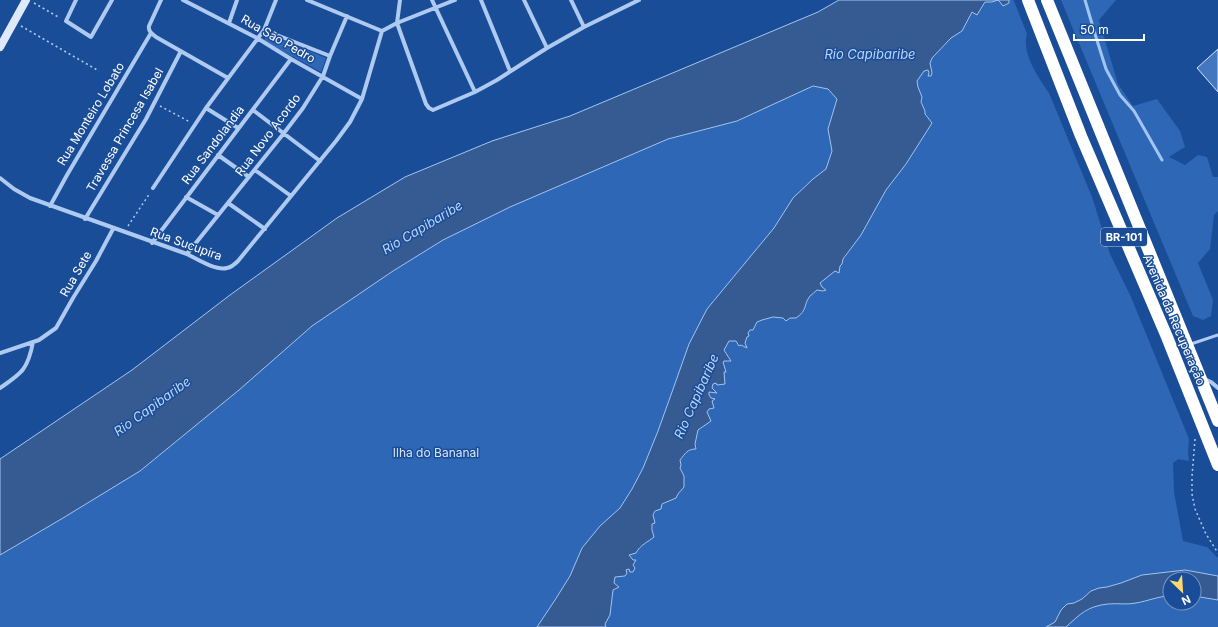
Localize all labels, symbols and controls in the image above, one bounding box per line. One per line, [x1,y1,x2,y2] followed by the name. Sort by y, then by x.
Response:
[238,11,318,66] street label: Rua São Pedro
[1074,16,1144,42] scale bar
[1080,22,1109,37] text: 50 m
[824,46,916,62] water label: Rio Capibaribe
[54,59,127,168] street label: Rua Monteiro Lobato
[83,65,166,194] street label: Travessa Princesa Isabel
[232,91,303,179] street label: Rua Novo Acordo
[178,102,247,187] street label: Rua Sandolandia
[379,197,465,257] water label: Rio Capibaribe
[148,224,224,263] street label: Rua Sucupira
[1101,228,1147,246] road number: BR-101
[56,248,95,299] street label: Rua Sete
[1140,252,1209,388] street label: Avenida da Recuperação
[670,351,722,441] water label: Rio Capibaribe
[110,373,194,439] water label: Rio Capibaribe
[393,445,479,460] park label: Ilha do Bananal
[1162,571,1202,611] north arrow
[1179,592,1193,608] text: N

